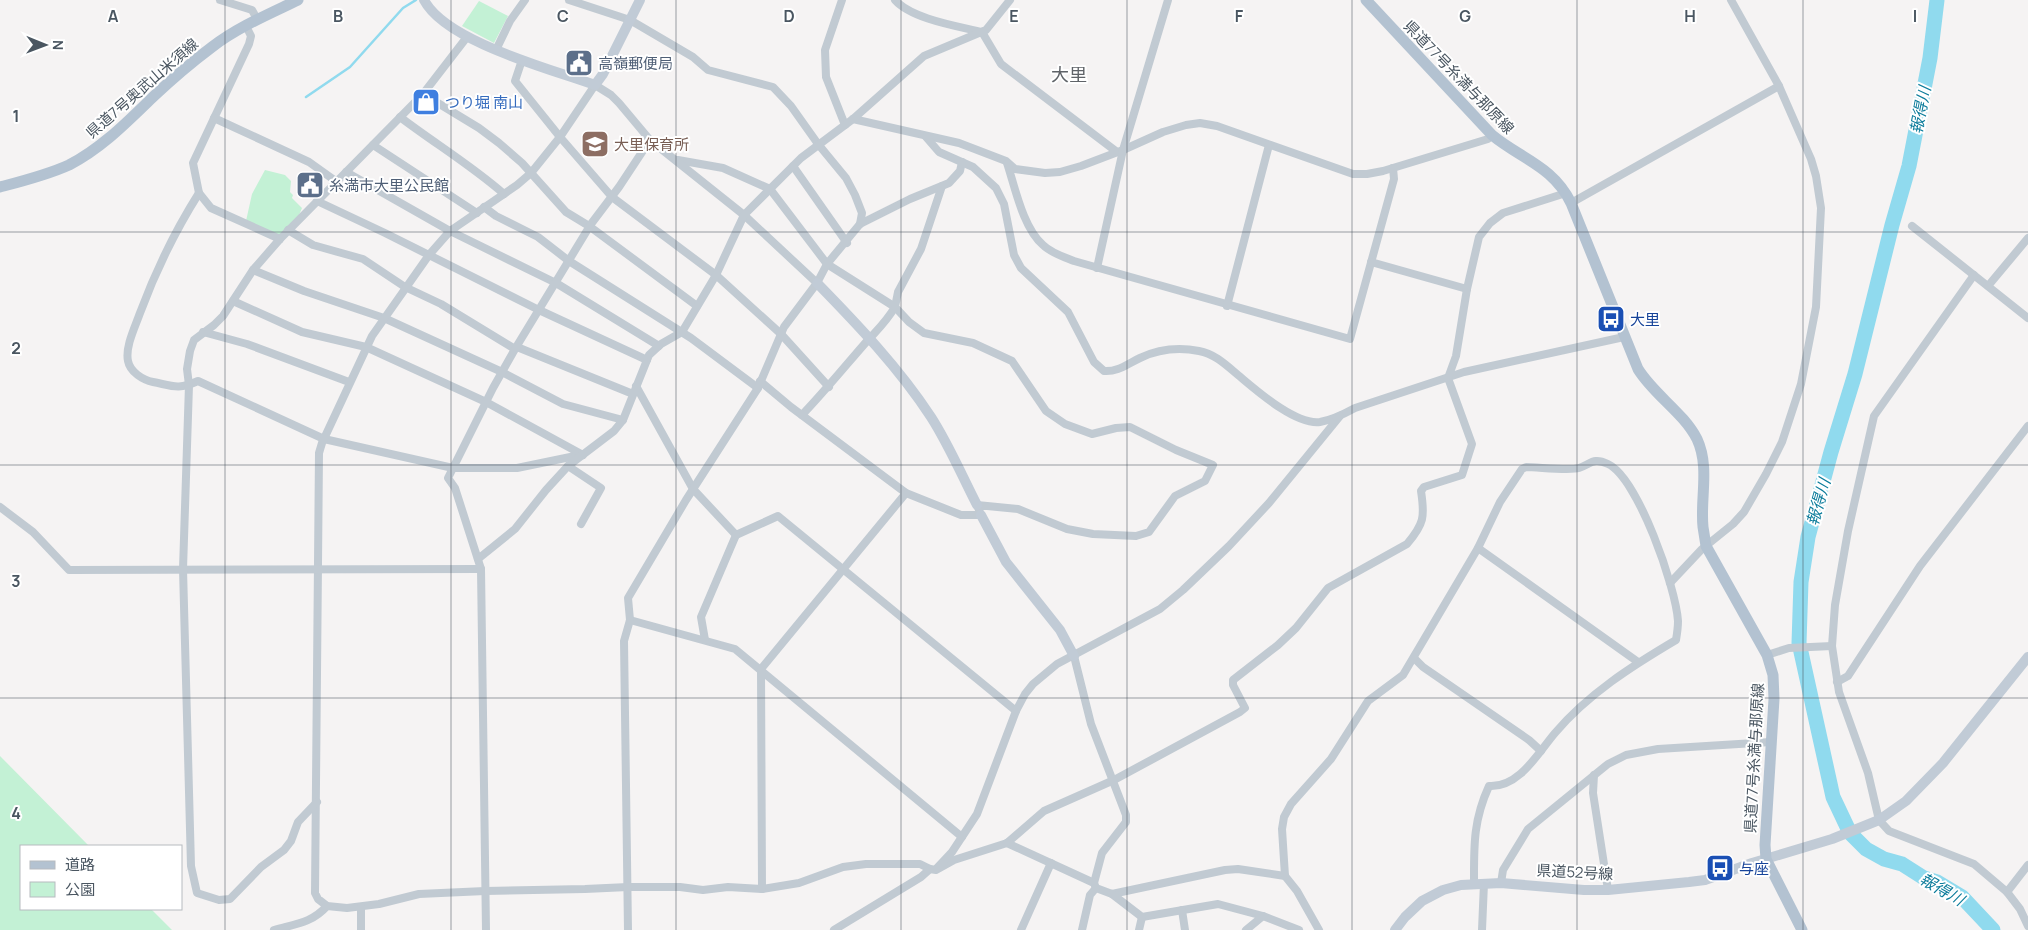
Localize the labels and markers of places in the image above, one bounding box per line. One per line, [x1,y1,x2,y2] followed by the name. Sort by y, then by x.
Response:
[564,48,594,78] public building icon: 高嶺郵便局
[598,53,673,74] place label: 高嶺郵便局
[411,87,441,117] shop icon: つり堀 南山
[445,92,523,113] place label: つり堀 南山
[580,129,610,159] school or university icon: 大里保育所
[614,134,689,155] place label: 大里保育所
[295,170,325,200] public building icon: 糸満市大里公民館
[329,175,449,196] place label: 糸満市大里公民館
[1596,304,1626,334] bus stop icon: 大里
[1630,309,1660,330] place label: 大里
[1705,853,1735,883] bus stop icon: 与座
[1739,858,1769,879] place label: 与座

